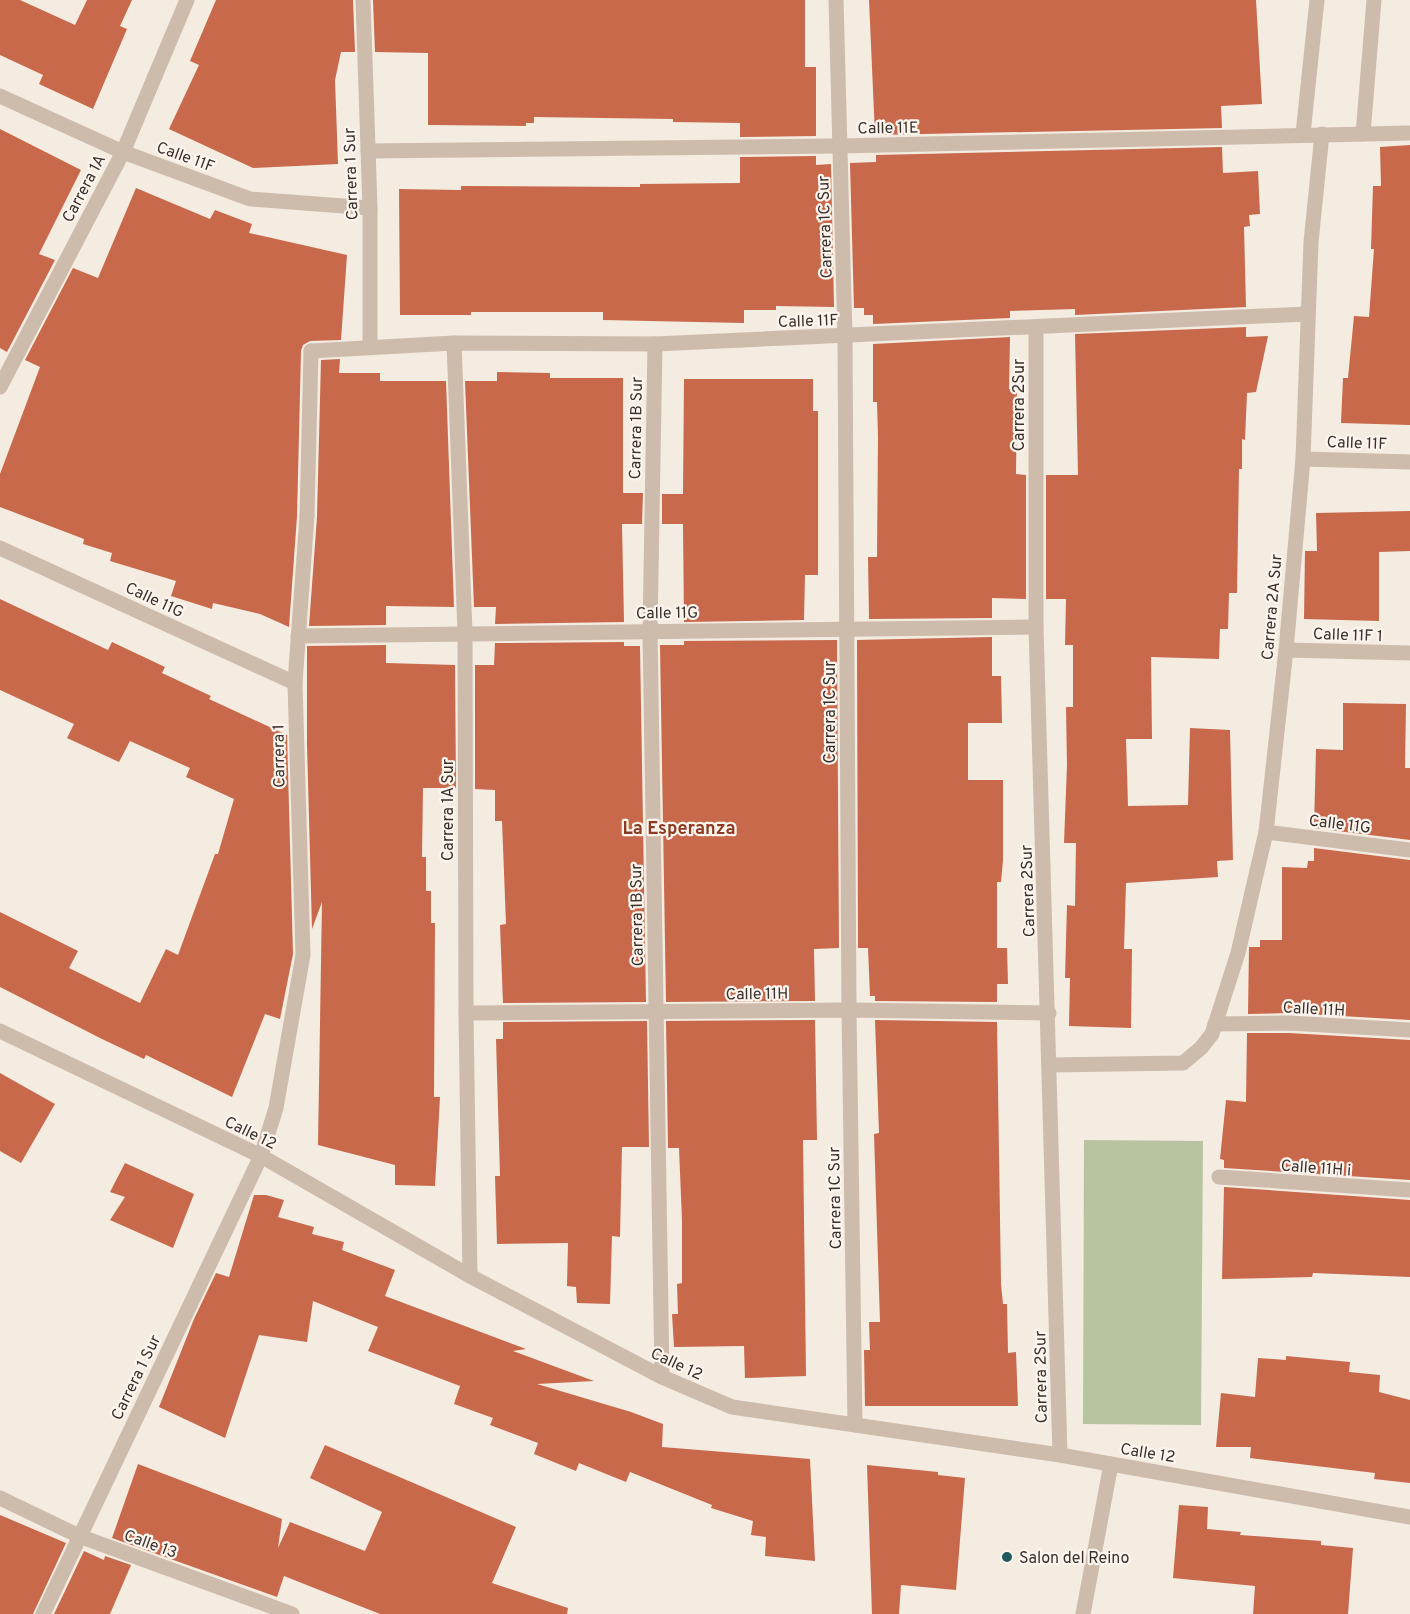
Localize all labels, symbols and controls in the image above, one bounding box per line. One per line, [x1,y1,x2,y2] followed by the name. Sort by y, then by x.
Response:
[857,118,919,140] street label: Calle 11E
[340,127,364,220] street label: Carrera 1 Sur
[154,138,217,178] street label: Calle 11F
[59,151,111,226] street label: Carrera 1A
[814,175,838,279] street label: Carrera 1C Sur
[778,311,839,333] street label: Calle 11F
[1010,359,1030,451] street label: Carrera 2Sur
[626,376,648,480] street label: Carrera 1B Sur
[1326,433,1387,455] street label: Calle 11F
[1258,553,1288,661] street label: Carrera 2A Sur
[122,579,187,623] street label: Calle 11G
[636,603,698,625] street label: Calle 11G
[1313,625,1383,647] street label: Calle 11F 1
[821,661,841,763] street label: Carrera 1C Sur
[269,724,291,788] street label: Carrera 1
[439,759,459,861] street label: Carrera 1A Sur
[1308,811,1372,839] street label: Calle 11G
[623,818,735,841] district label: La Esperanza
[1017,844,1041,938] street label: Carrera 2Sur
[627,863,649,967] street label: Carrera 1B Sur
[726,984,789,1006] street label: Calle 11H
[1282,998,1346,1022] street label: Calle 11H
[221,1113,279,1155] street label: Calle 12
[825,1146,847,1250] street label: Carrera 1C Sur
[1280,1157,1352,1181] street label: Calle 11H i
[1031,1331,1053,1423] street label: Carrera 2Sur
[108,1332,166,1424] street label: Carrera 1 Sur
[647,1344,705,1386] street label: Calle 12
[1119,1440,1177,1468] street label: Calle 12
[121,1526,180,1564] street label: Calle 13
[1019,1549,1130,1569] place label: Salon del Reino
[1000,1550,1014,1564] marker: Salon del Reino

